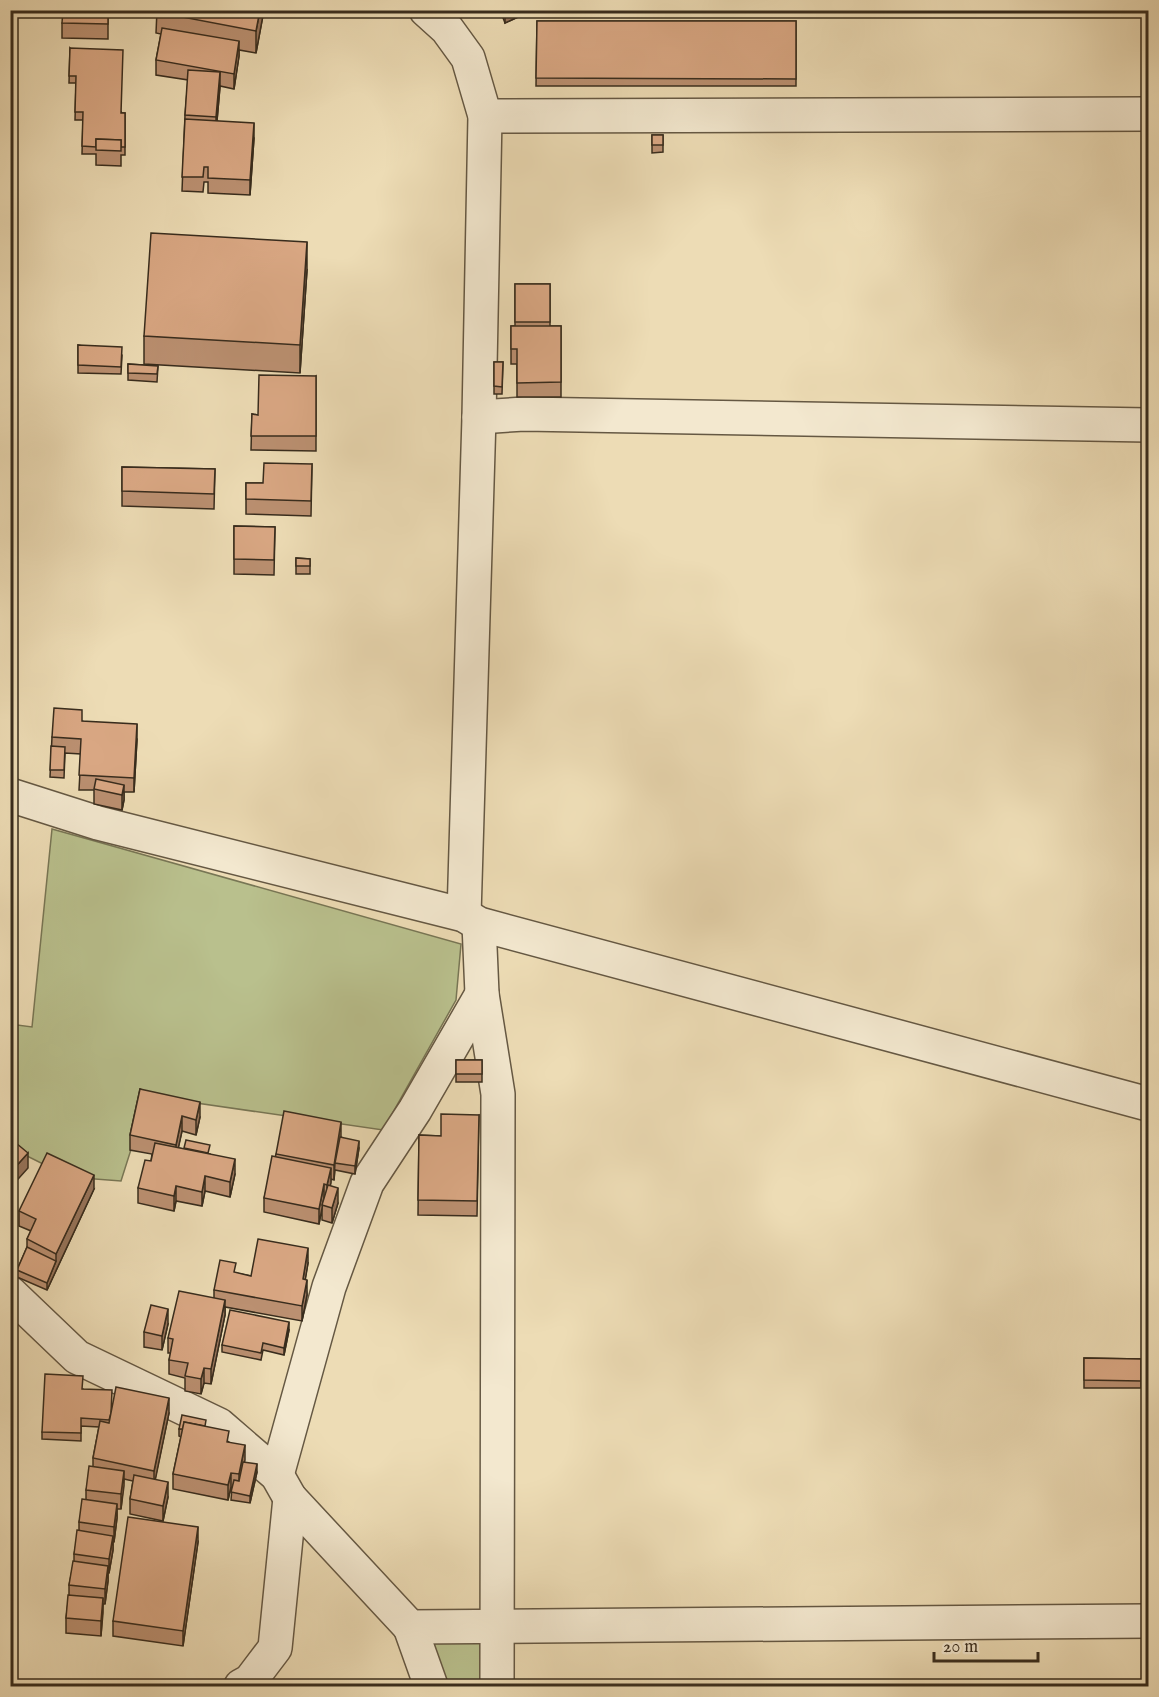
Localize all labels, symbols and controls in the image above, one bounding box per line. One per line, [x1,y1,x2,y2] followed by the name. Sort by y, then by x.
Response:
[934,1625,1038,1663] scale bar
[943,1636,978,1659] text: 20 m

